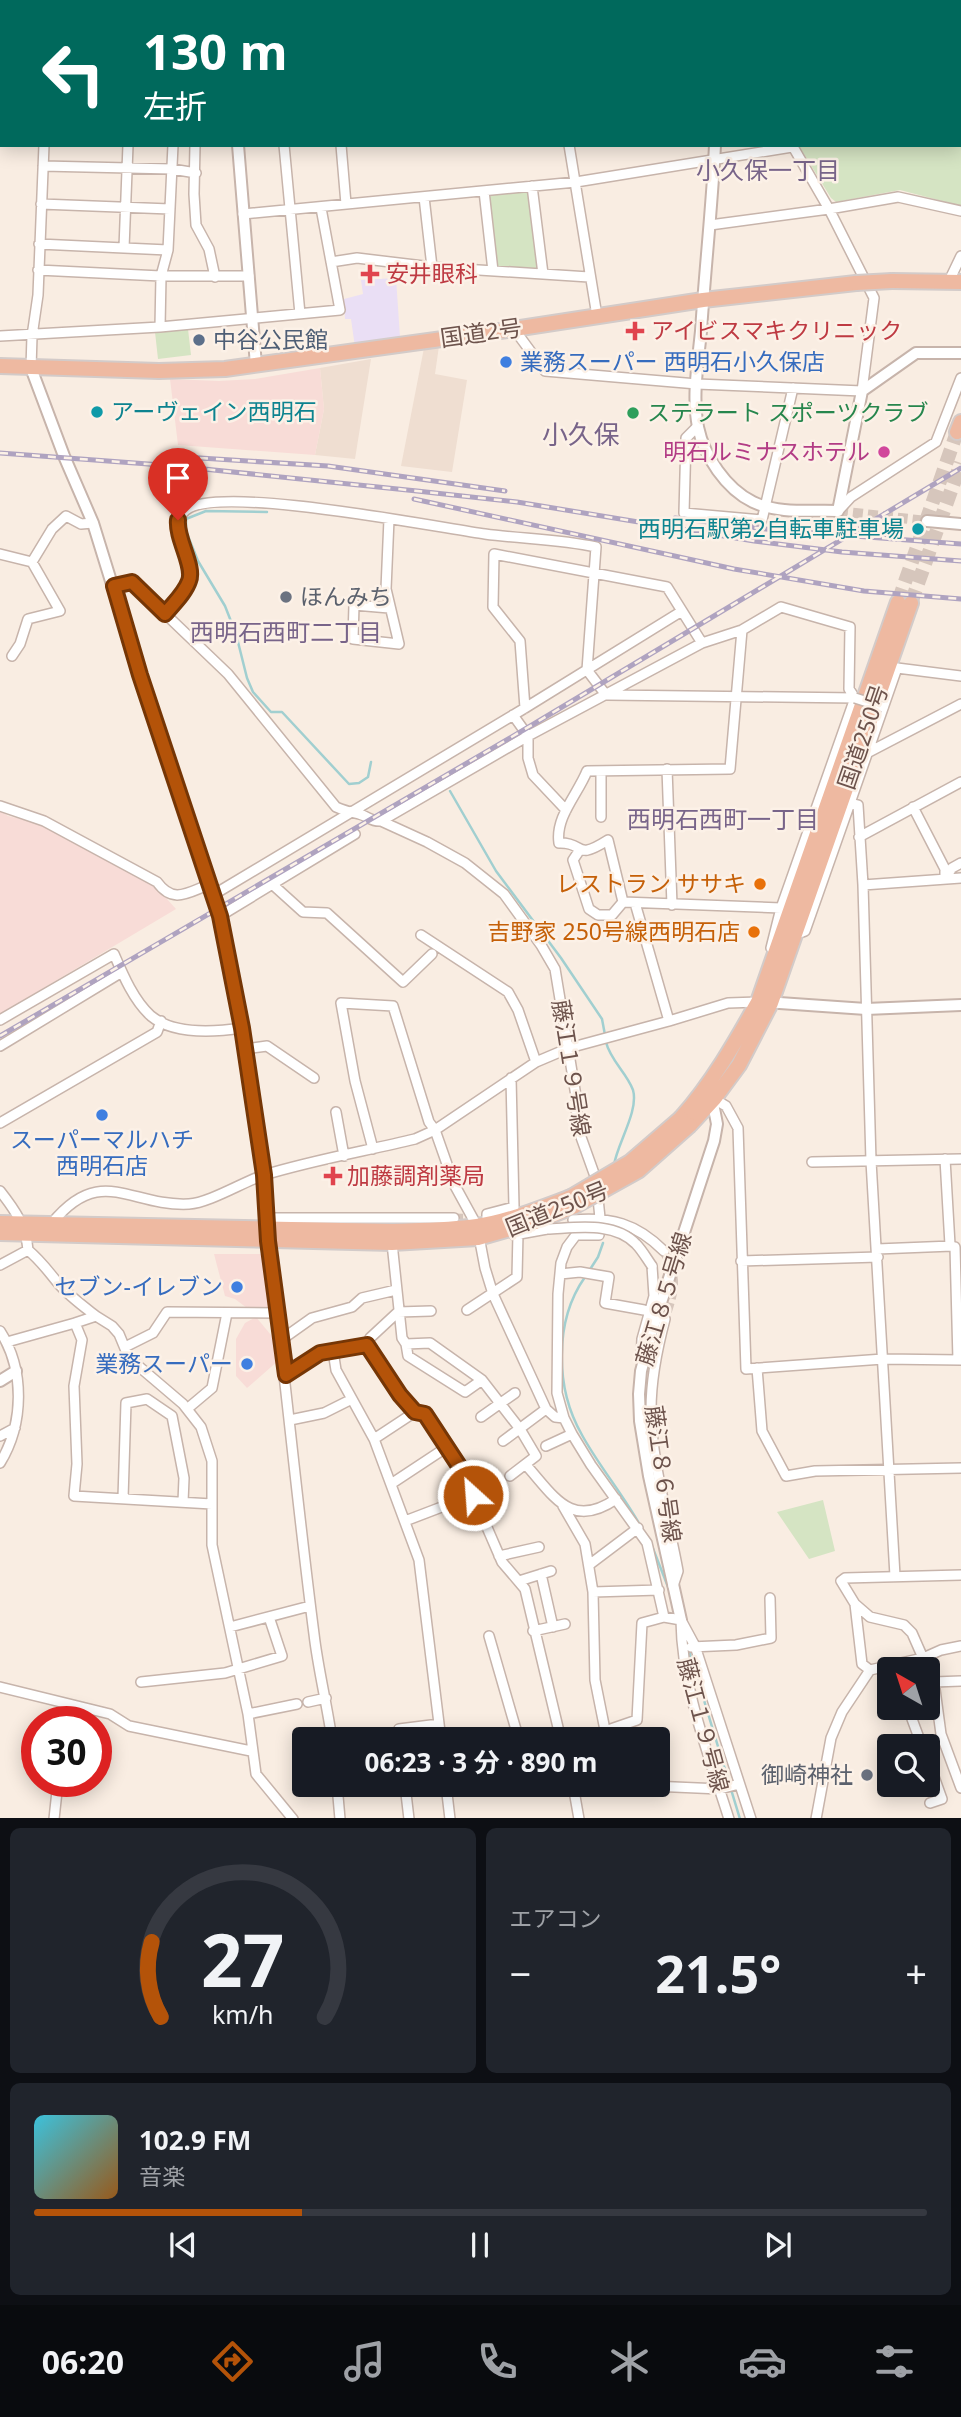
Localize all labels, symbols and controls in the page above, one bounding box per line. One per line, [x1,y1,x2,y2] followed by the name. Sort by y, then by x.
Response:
[143,18,288,84] text: 130 m
[28,28,119,119] icon: left
[143,84,207,127] text: 左折
[696,153,840,186] district label: 小久保一丁目
[386,257,478,289] place label: 安井眼科
[360,264,380,284] marker: 安井眼科
[438,310,524,354] street label: 国道2号
[651,314,902,346] place label: アイビスマキクリニック
[625,321,645,341] marker: アイビスマキクリニック
[213,323,328,355] place label: 中谷公民館
[191,332,207,348] marker: 中谷公民館
[520,345,825,377] place label: 業務スーパー 西明石小久保店
[498,354,514,370] marker: 業務スーパー 西明石小久保店
[111,395,317,427] place label: アーヴェイン西明石
[647,396,929,428] place label: ステラート スポーツクラブ
[89,404,105,420] marker: アーヴェイン西明石
[625,405,641,421] marker: ステラート スポーツクラブ
[542,416,620,452] district label: 小久保
[663,435,870,467] place label: 明石ルミナスホテル
[876,444,892,460] marker: 明石ルミナスホテル
[148,448,208,520] pin
[159,459,197,497] icon: arrive
[638,512,904,544] place label: 西明石駅第2自転車駐車場
[910,521,926,537] marker: 西明石駅第2自転車駐車場
[300,580,392,612] place label: ほんみち
[278,589,294,605] marker: ほんみち
[190,615,382,648] district label: 西明石西町二丁目
[829,680,895,793] street label: 国道250号
[627,802,819,835] district label: 西明石西町一丁目
[556,867,746,899] place label: レストラン ササキ
[752,876,768,892] marker: レストラン ササキ
[488,915,740,947] place label: 吉野家 250号線西明石店
[746,924,762,940] marker: 吉野家 250号線西明石店
[545,997,599,1138] street label: 藤江１９号線
[94,1107,110,1123] marker: スーパーマルハチ 西明石店
[10,1123,194,1181] place label: スーパーマルハチ 西明石店
[347,1159,485,1191] place label: 加藤調剤薬局
[325,1168,341,1184] marker: 加藤調剤薬局
[500,1173,613,1243] street label: 国道250号
[628,1228,699,1369] street label: 藤江８５号線
[55,1270,223,1302] place label: セブン-イレブン
[229,1279,245,1295] marker: セブン-イレブン
[95,1347,233,1379] place label: 業務スーパー
[239,1356,255,1372] marker: 業務スーパー
[639,1403,689,1544] street label: 藤江８６号線
[436,1458,510,1532] position arrow
[671,1654,737,1796] street label: 藤江１９号線
[877,1657,940,1720] north arrow
[877,1657,940,1797] map controls
[21,1706,112,1797] speed limit sign: 30
[877,1734,940,1797] button: search
[365,1744,597,1780] text: 06:23 · 3 分 · 890 m
[761,1758,853,1790] place label: 御崎神社
[859,1767,875,1783] marker: 御崎神社
[510,1902,602,1934] text: エアコン
[201,1909,284,2008] text: 27
[655,1937,781,2008] text: 21.5°
[510,1947,531,1999] text: −
[905,1947,927,1999] text: +
[212,1996,274,2030] text: km/h
[139,2122,251,2158] text: 102.9 FM
[139,2160,185,2192] text: 音楽
[164,2226,202,2264] icon: previous
[461,2226,499,2264] icon: pause
[759,2226,797,2264] icon: next
[208,2337,257,2386] icon: directions
[340,2337,389,2386] icon: music
[473,2337,522,2386] icon: phone
[605,2337,654,2386] icon: climate
[738,2337,787,2386] icon: car
[870,2337,919,2386] icon: filters
[42,2340,124,2383] text: 06:20

